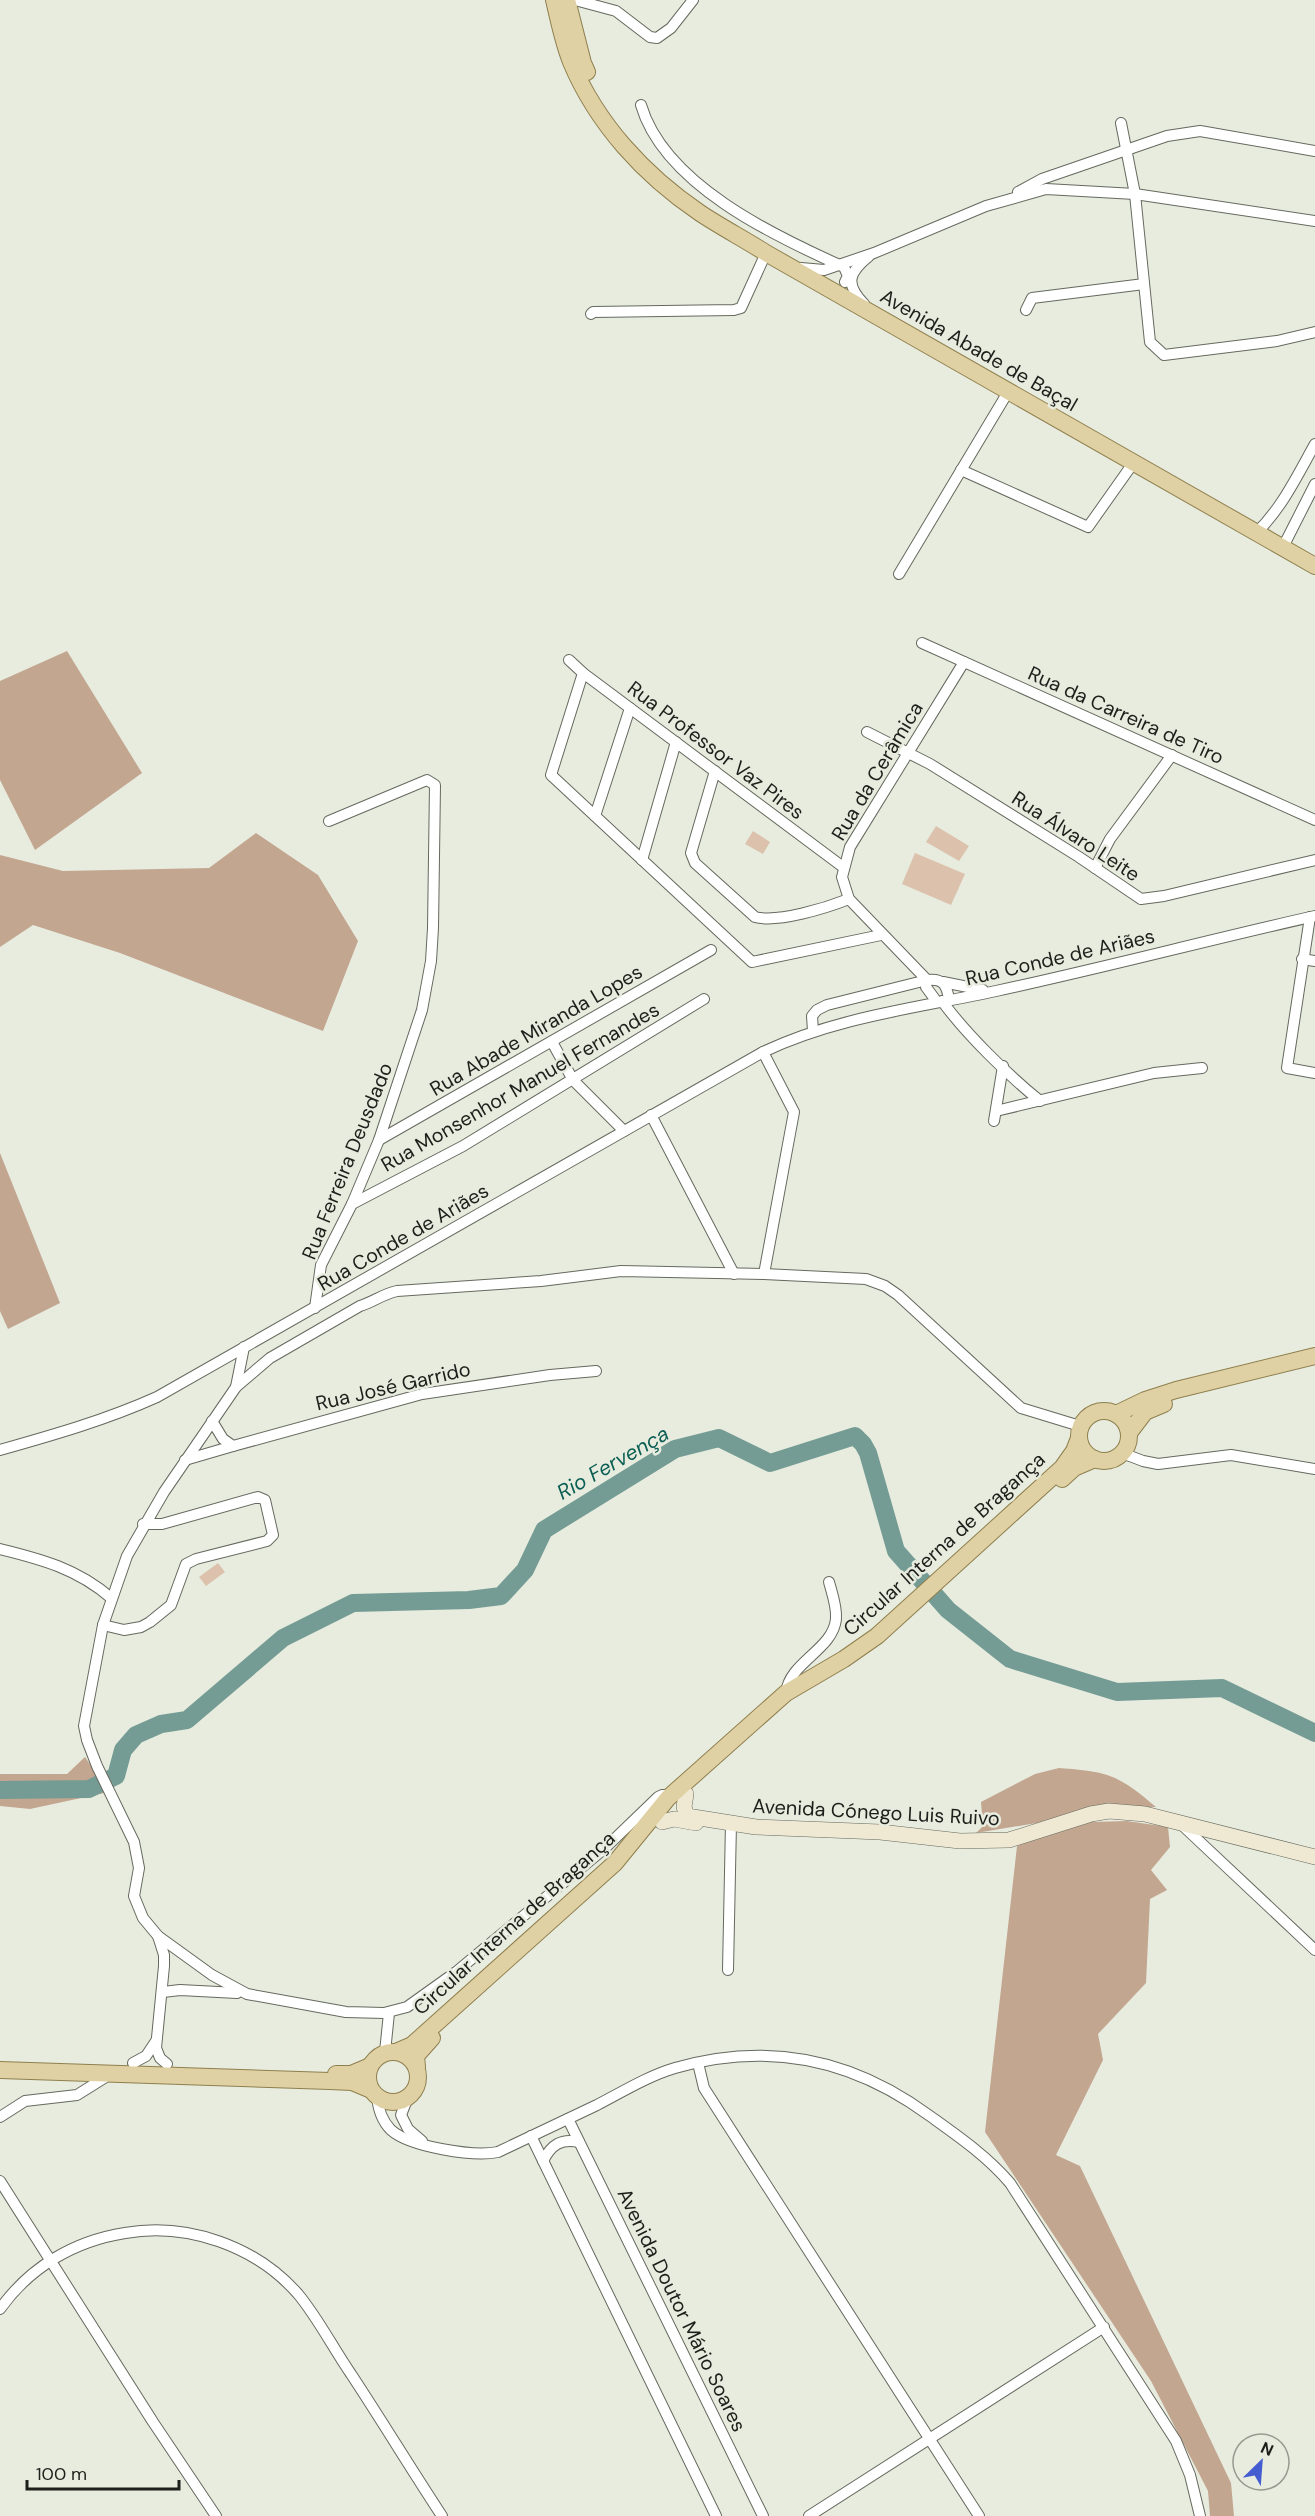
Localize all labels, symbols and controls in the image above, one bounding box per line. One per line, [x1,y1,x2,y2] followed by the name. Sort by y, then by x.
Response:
[876,283,1082,417] street label: Avenida Abade de Baçal
[1024,660,1228,770] street label: Rua da Carreira de Tiro
[622,675,810,825] street label: Rua Professor Vaz Pires
[825,697,929,845] street label: Rua da Cerâmica
[1007,785,1145,887] street label: Rua Álvaro Leite
[963,923,1157,991] street label: Rua Conde de Ariães
[425,958,647,1102] street label: Rua Abade Miranda Lopes
[376,996,664,1178] street label: Rua Monsenhor Manuel Fernandes
[296,1059,398,1263] street label: Rua Ferreira Deusdado
[313,1177,493,1297] street label: Rua Conde de Ariães
[313,1356,473,1416] street label: Rua José Garrido
[552,1420,674,1506] water label: Rio Fervença
[838,1446,1050,1642] street label: Circular Interna de Bragança
[752,1793,1000,1831] street label: Avenida Cónego Luis Ruivo
[408,1825,620,2021] street label: Circular Interna de Bragança
[612,2184,752,2436] street label: Avenida Doutor Mário Soares
[1231,2432,1291,2492] north arrow
[1257,2437,1277,2461] text: N
[27,2453,178,2491] scale bar
[36,2462,87,2486] text: 100 m

